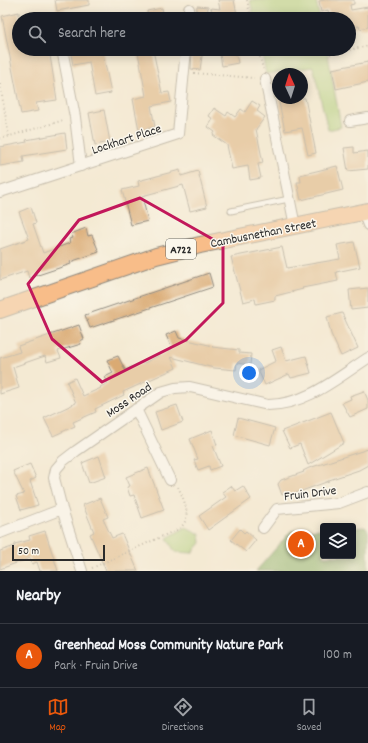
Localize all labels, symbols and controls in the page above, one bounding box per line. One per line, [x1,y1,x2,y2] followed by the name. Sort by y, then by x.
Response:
[12,12,356,56] search box
[26,23,48,45] icon: search
[58,23,126,45] text: Search here
[272,68,308,104] north arrow
[89,120,164,161] street label: Lockhart Place
[209,215,318,254] street label: Cambusnethan Street
[166,239,196,259] road number: A722
[239,363,259,383] your location
[103,379,156,423] street label: Moss Road
[283,482,338,507] street label: Fruin Drive
[320,523,356,559] map controls
[320,523,356,559] button: layers
[288,529,314,559] pin: A
[12,543,105,562] scale bar
[18,544,39,560] text: 50 m
[16,585,60,609] text: Nearby
[54,635,283,657] text: Greenhead Moss Community Nature Park
[25,646,33,665] text: A
[323,646,352,665] text: 100 m
[54,657,138,676] text: Park · Fruin Drive
[47,696,69,736] tab: Map
[162,696,204,736] tab: Directions
[297,696,321,736] tab: Saved

